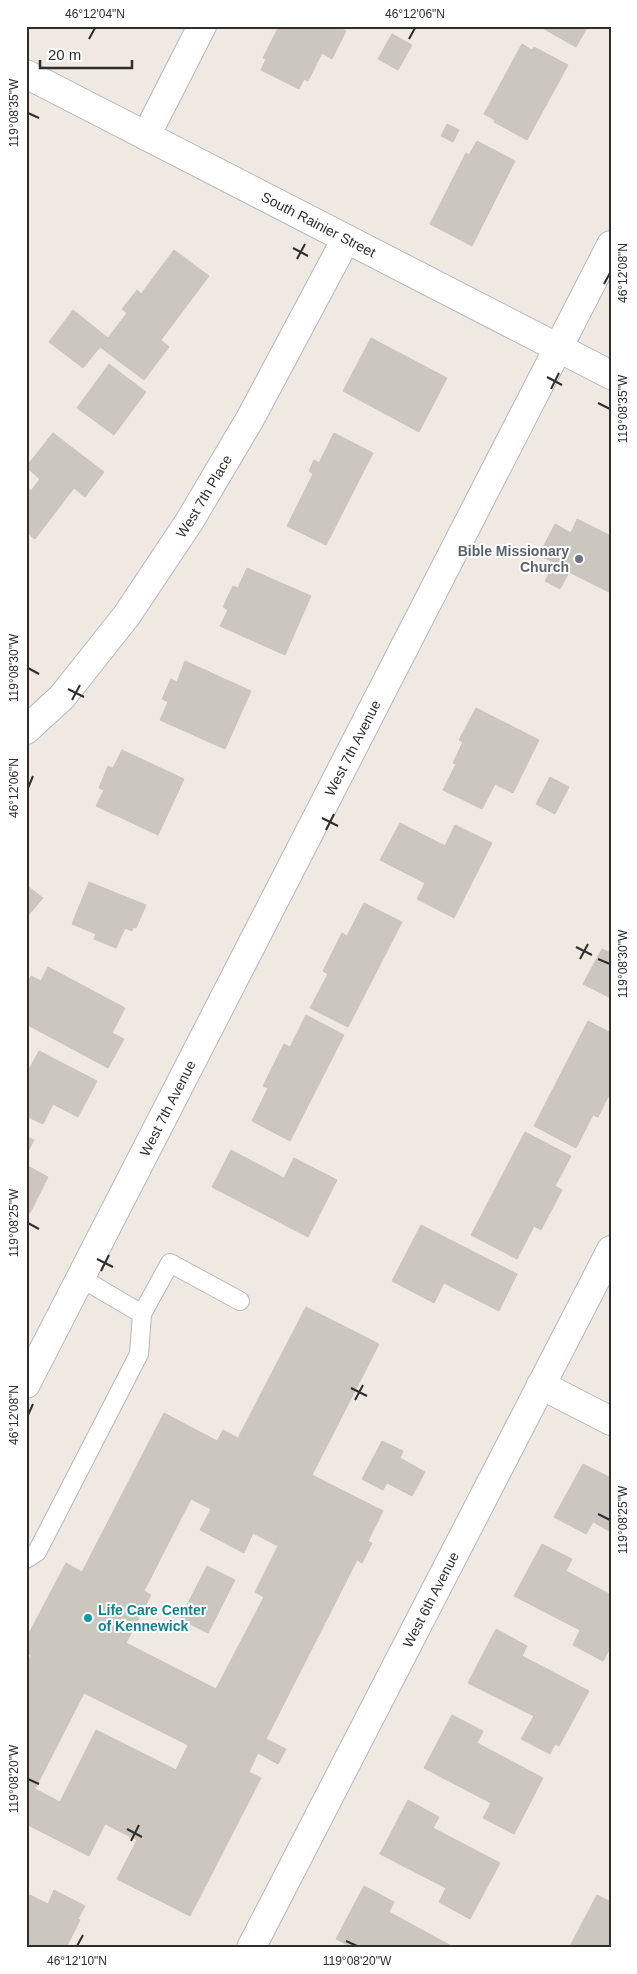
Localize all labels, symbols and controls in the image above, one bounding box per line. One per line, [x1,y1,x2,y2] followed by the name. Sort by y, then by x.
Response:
[65,7,125,21] text: 46°12'04"N
[385,7,445,21] text: 46°12'06"N
[40,38,132,70] scale bar
[48,46,81,63] text: 20 m
[7,78,21,147] text: 119°08'35"W
[259,189,378,261] street label: South Rainier Street
[616,243,630,303] text: 46°12'08"N
[616,374,630,443] text: 119°08'35"W
[173,452,235,541] street label: West 7th Place
[458,543,569,575] place label: Bible Missionary Church
[573,553,585,565] marker: Bible Missionary Church
[7,633,21,702] text: 119°08'30"W
[321,697,384,799] street label: West 7th Avenue
[7,758,21,818] text: 46°12'06"N
[616,929,630,998] text: 119°08'30"W
[136,1058,199,1159] street label: West 7th Avenue
[7,1188,21,1257] text: 119°08'25"W
[7,1385,21,1445] text: 46°12'08"N
[616,1485,630,1554] text: 119°08'25"W
[399,1549,462,1650] street label: West 6th Avenue
[98,1602,207,1634] place label: Life Care Center of Kennewick
[82,1612,94,1624] marker: Life Care Center of Kennewick
[7,1744,21,1813] text: 119°08'20"W
[47,1954,107,1968] text: 46°12'10"N
[323,1954,392,1968] text: 119°08'20"W

